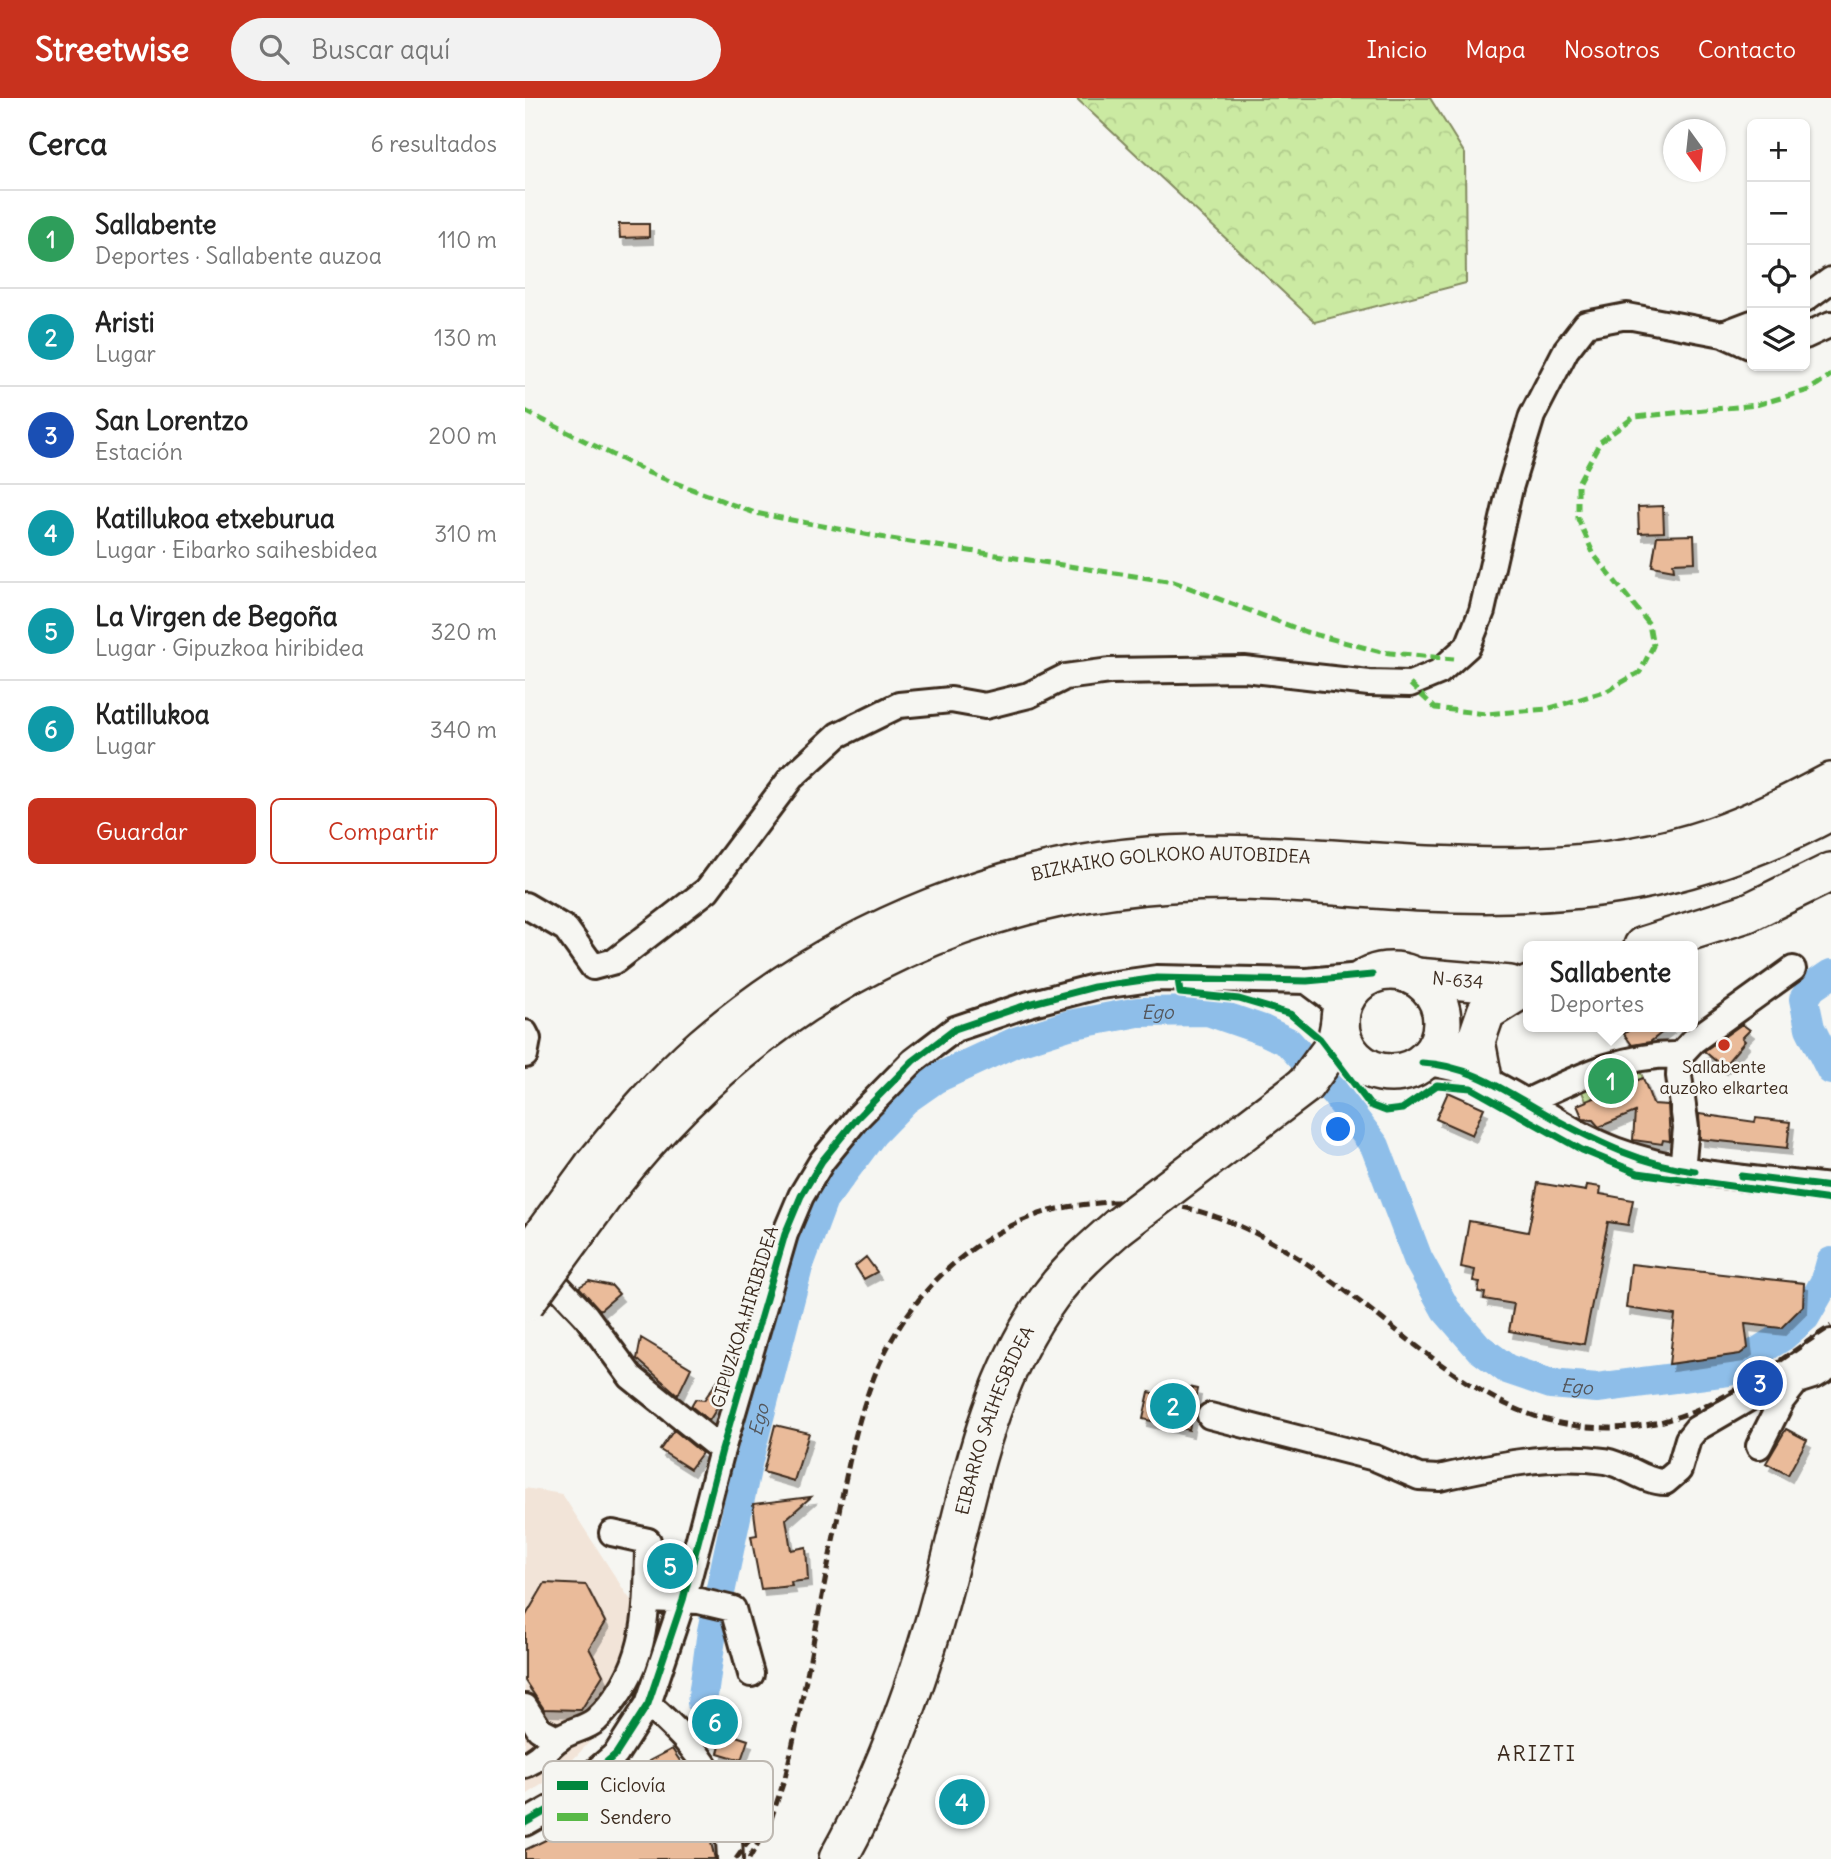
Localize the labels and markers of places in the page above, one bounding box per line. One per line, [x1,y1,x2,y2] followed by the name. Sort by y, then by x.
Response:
[1716,1037,1732,1053] marker: Sallabente auzoko elkartea
[1588,1055,1634,1107] pin: 1
[1660,1055,1789,1099] place label: Sallabente auzoko elkartea
[1737,1357,1783,1409] pin: 3
[1150,1380,1196,1432] pin: 2
[647,1540,693,1592] pin: 5
[692,1696,738,1748] pin: 6
[939,1776,985,1828] pin: 4

